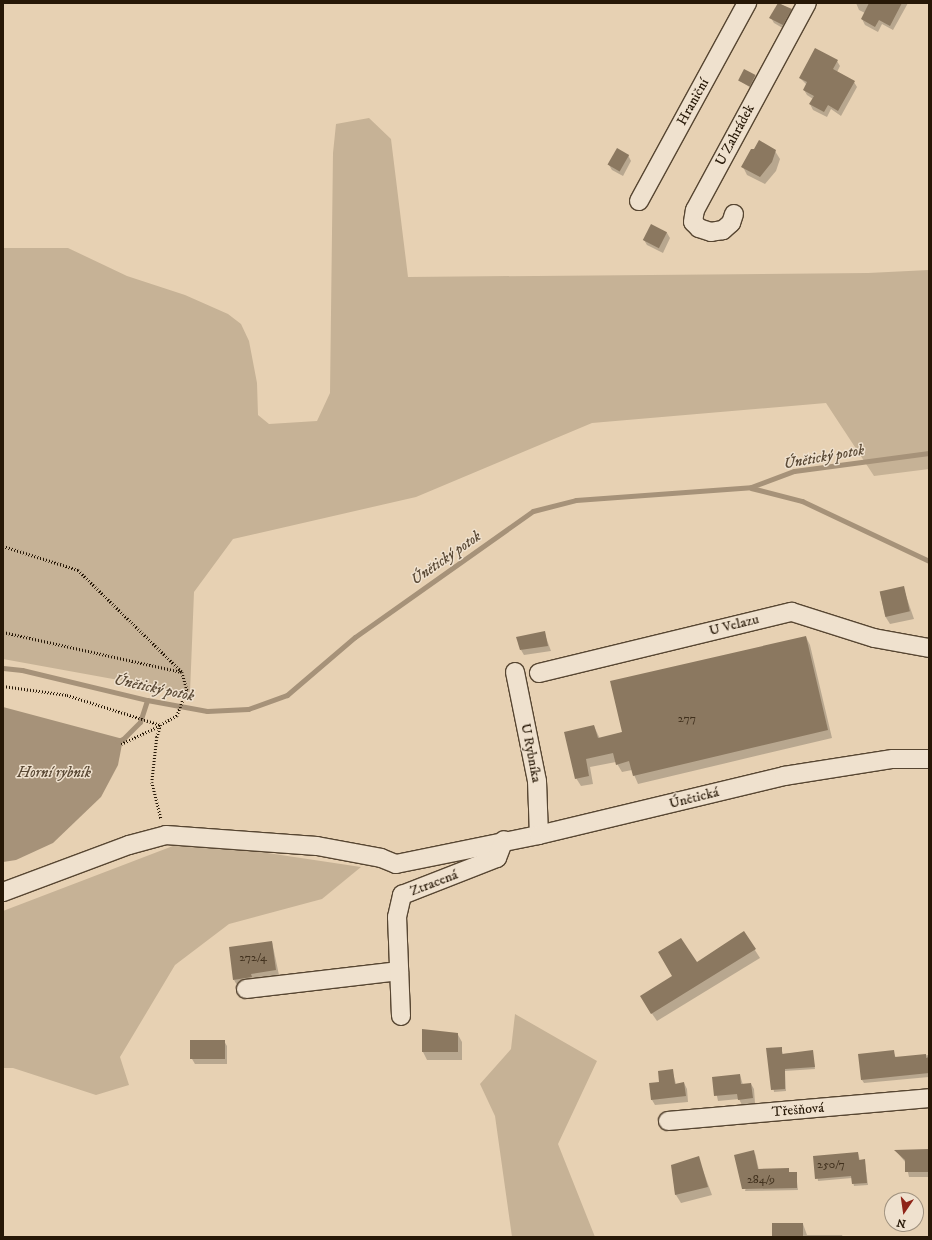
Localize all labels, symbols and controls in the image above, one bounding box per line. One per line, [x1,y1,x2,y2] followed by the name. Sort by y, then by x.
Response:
[673,76,713,128] street label: Hraniční
[712,101,758,169] street label: U Zahrádek
[782,441,866,473] water label: Únětický potok
[407,527,485,589] water label: Únětický potok
[707,611,761,639] street label: U Velazu
[112,671,196,705] water label: Únětický potok
[678,712,696,726] house number: 277
[517,722,545,784] street label: U Rybníka
[17,764,91,782] water label: Horní rybník
[667,784,721,812] street label: Únětická
[408,866,460,900] street label: Ztracená
[239,951,267,965] house number: 272/4
[771,1099,825,1121] street label: Třešňová
[817,1158,845,1172] house number: 250/7
[747,1173,775,1187] house number: 284/9
[884,1192,924,1232] north arrow
[896,1215,908,1231] text: N

